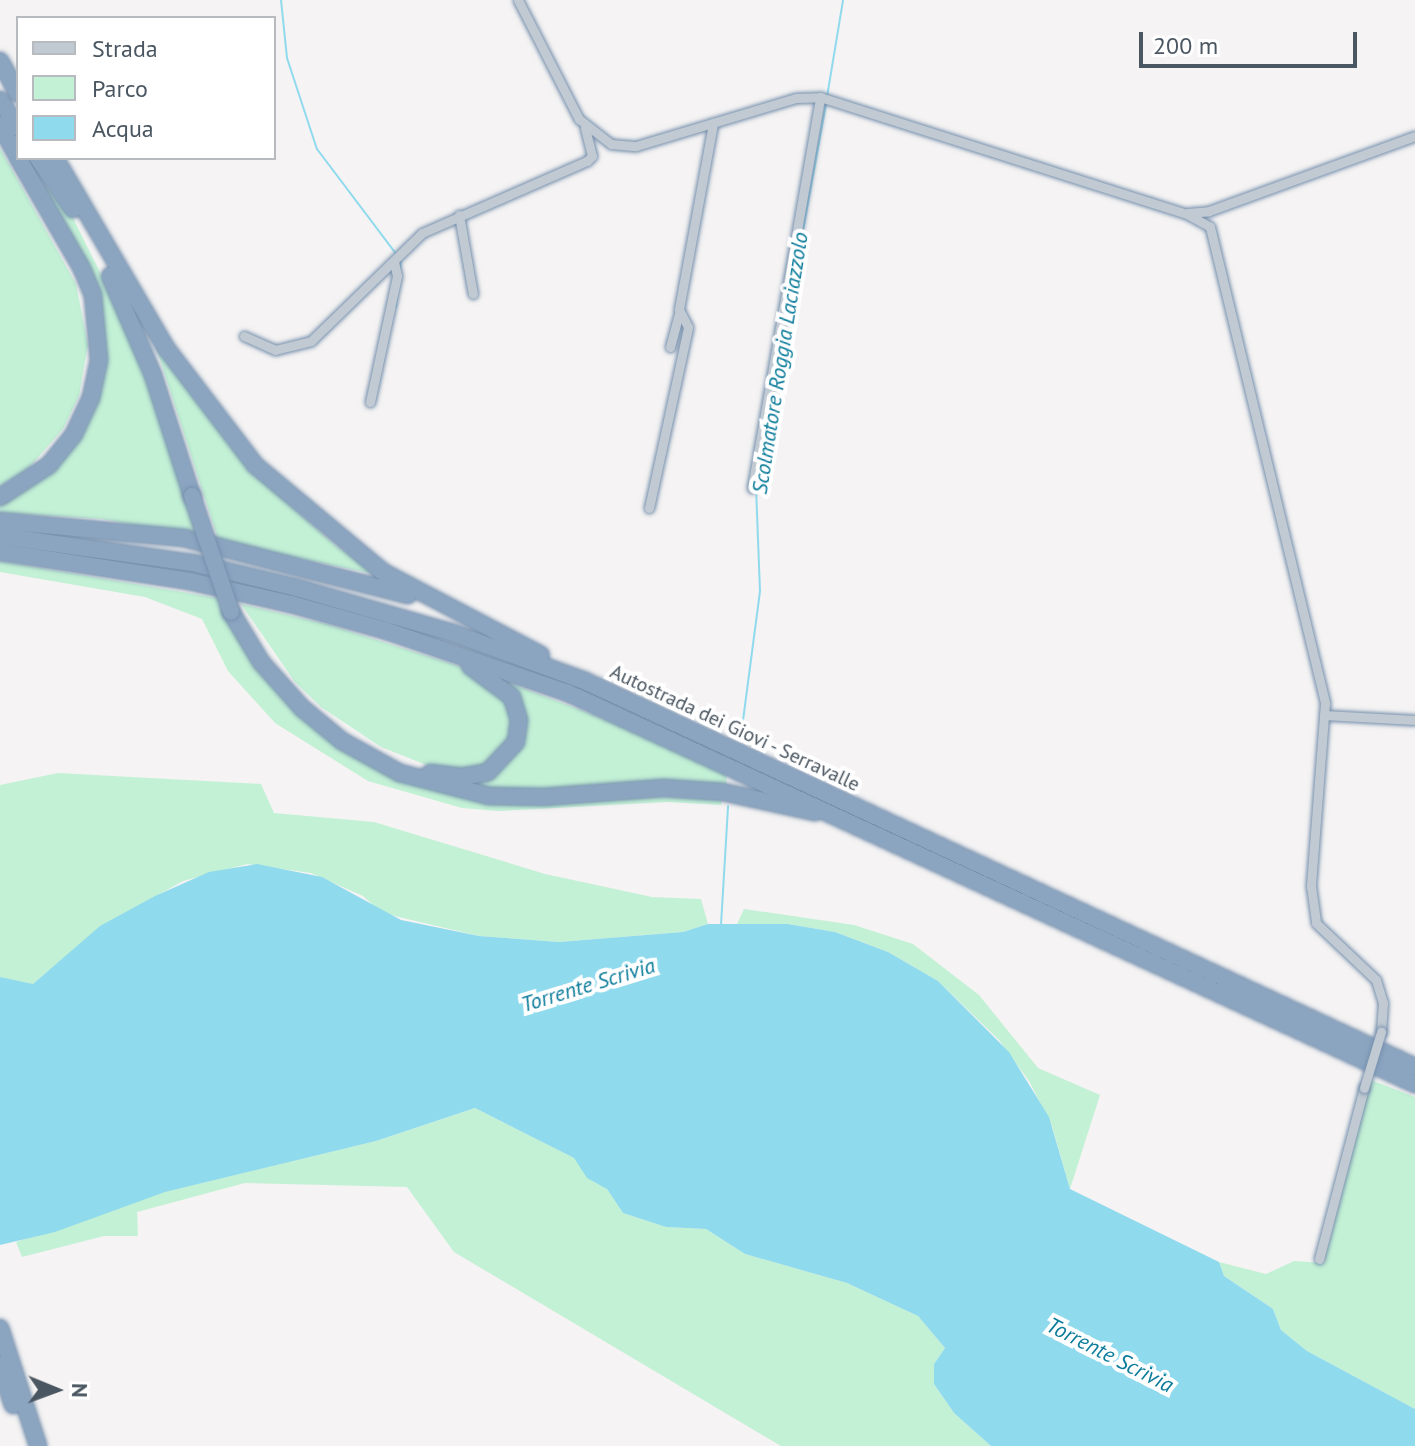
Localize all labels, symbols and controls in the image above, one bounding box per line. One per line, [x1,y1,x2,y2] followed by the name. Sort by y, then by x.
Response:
[16,16,276,160] legend
[1143,16,1361,66] scale bar
[1153,30,1218,61] text: 200 m
[92,33,158,64] text: Strada
[92,73,148,104] text: Parco
[92,113,154,144] text: Acqua
[746,230,814,496] water label: Scolmatore Roggia Laciazzolo
[605,659,865,797] street label: Autostrada dei Giovi - Serravalle
[518,952,658,1018] water label: Torrente Scrivia
[1042,1312,1178,1398] water label: Torrente Scrivia
[16,1350,96,1430] north arrow
[66,1383,94,1398] text: N

